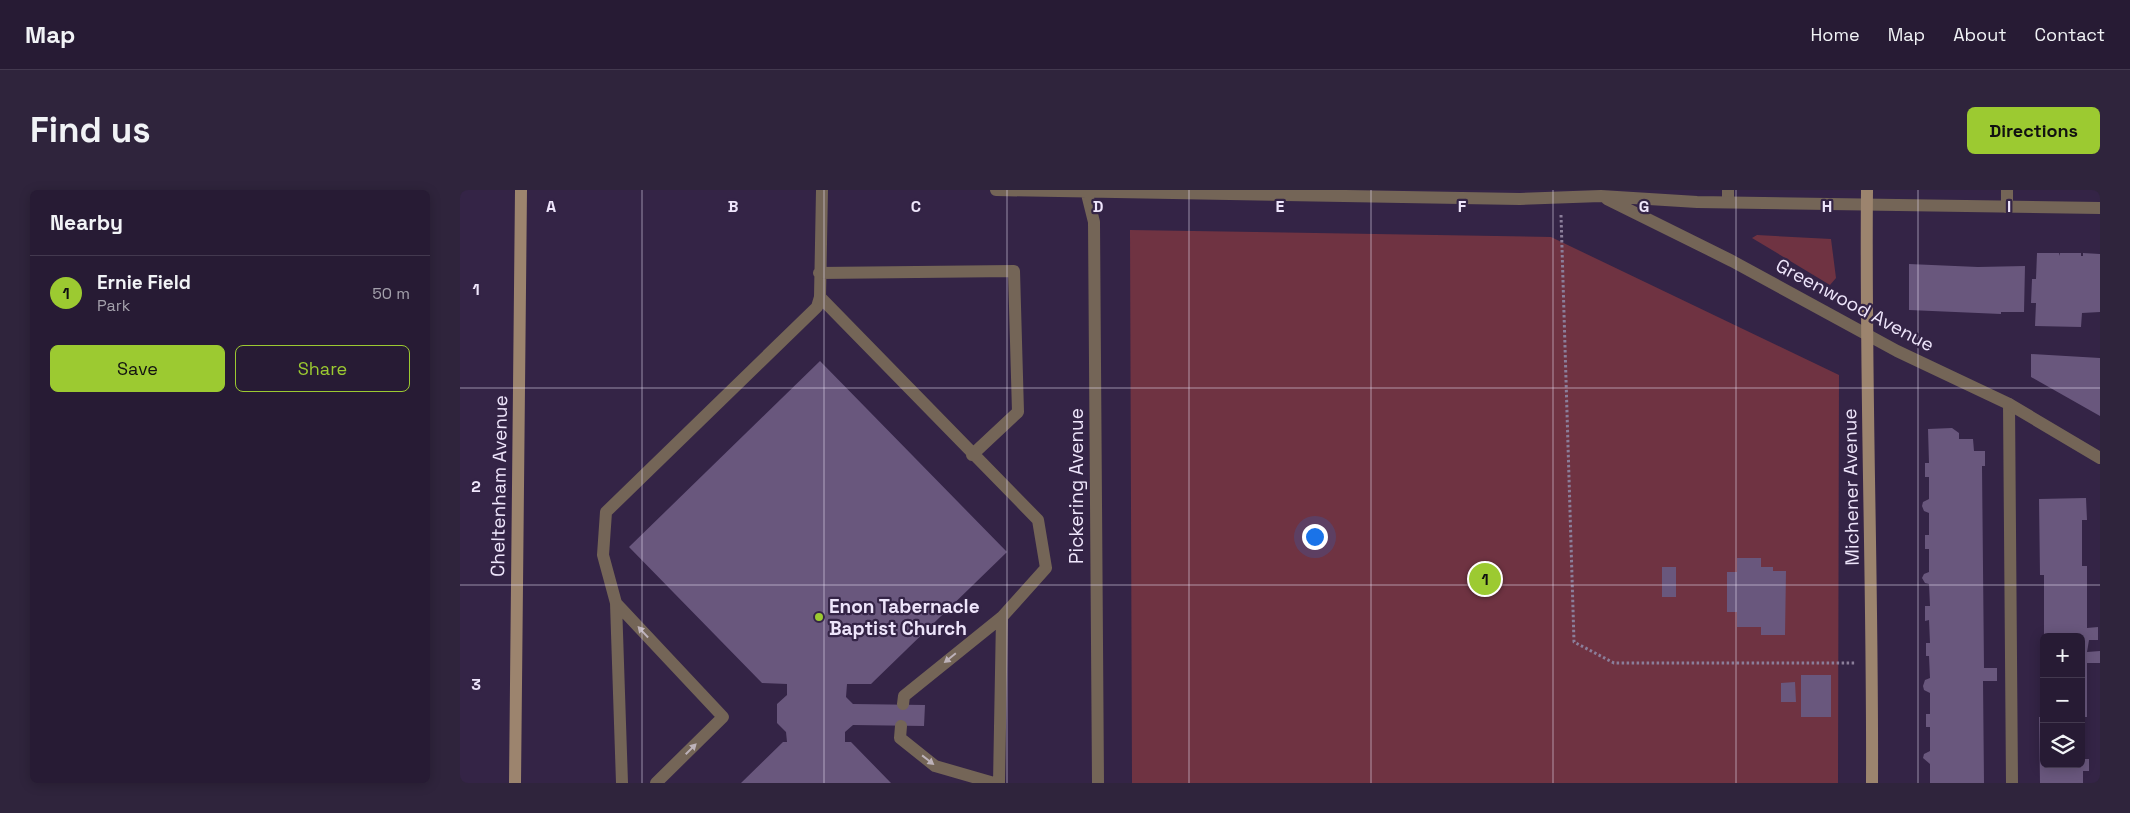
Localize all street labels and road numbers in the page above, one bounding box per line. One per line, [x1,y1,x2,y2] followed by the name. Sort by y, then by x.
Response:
[1771,253,1939,357] street label: Greenwood Avenue
[485,395,513,577] street label: Cheltenham Avenue
[1064,408,1089,564] street label: Pickering Avenue
[1837,408,1865,566] street label: Michener Avenue

